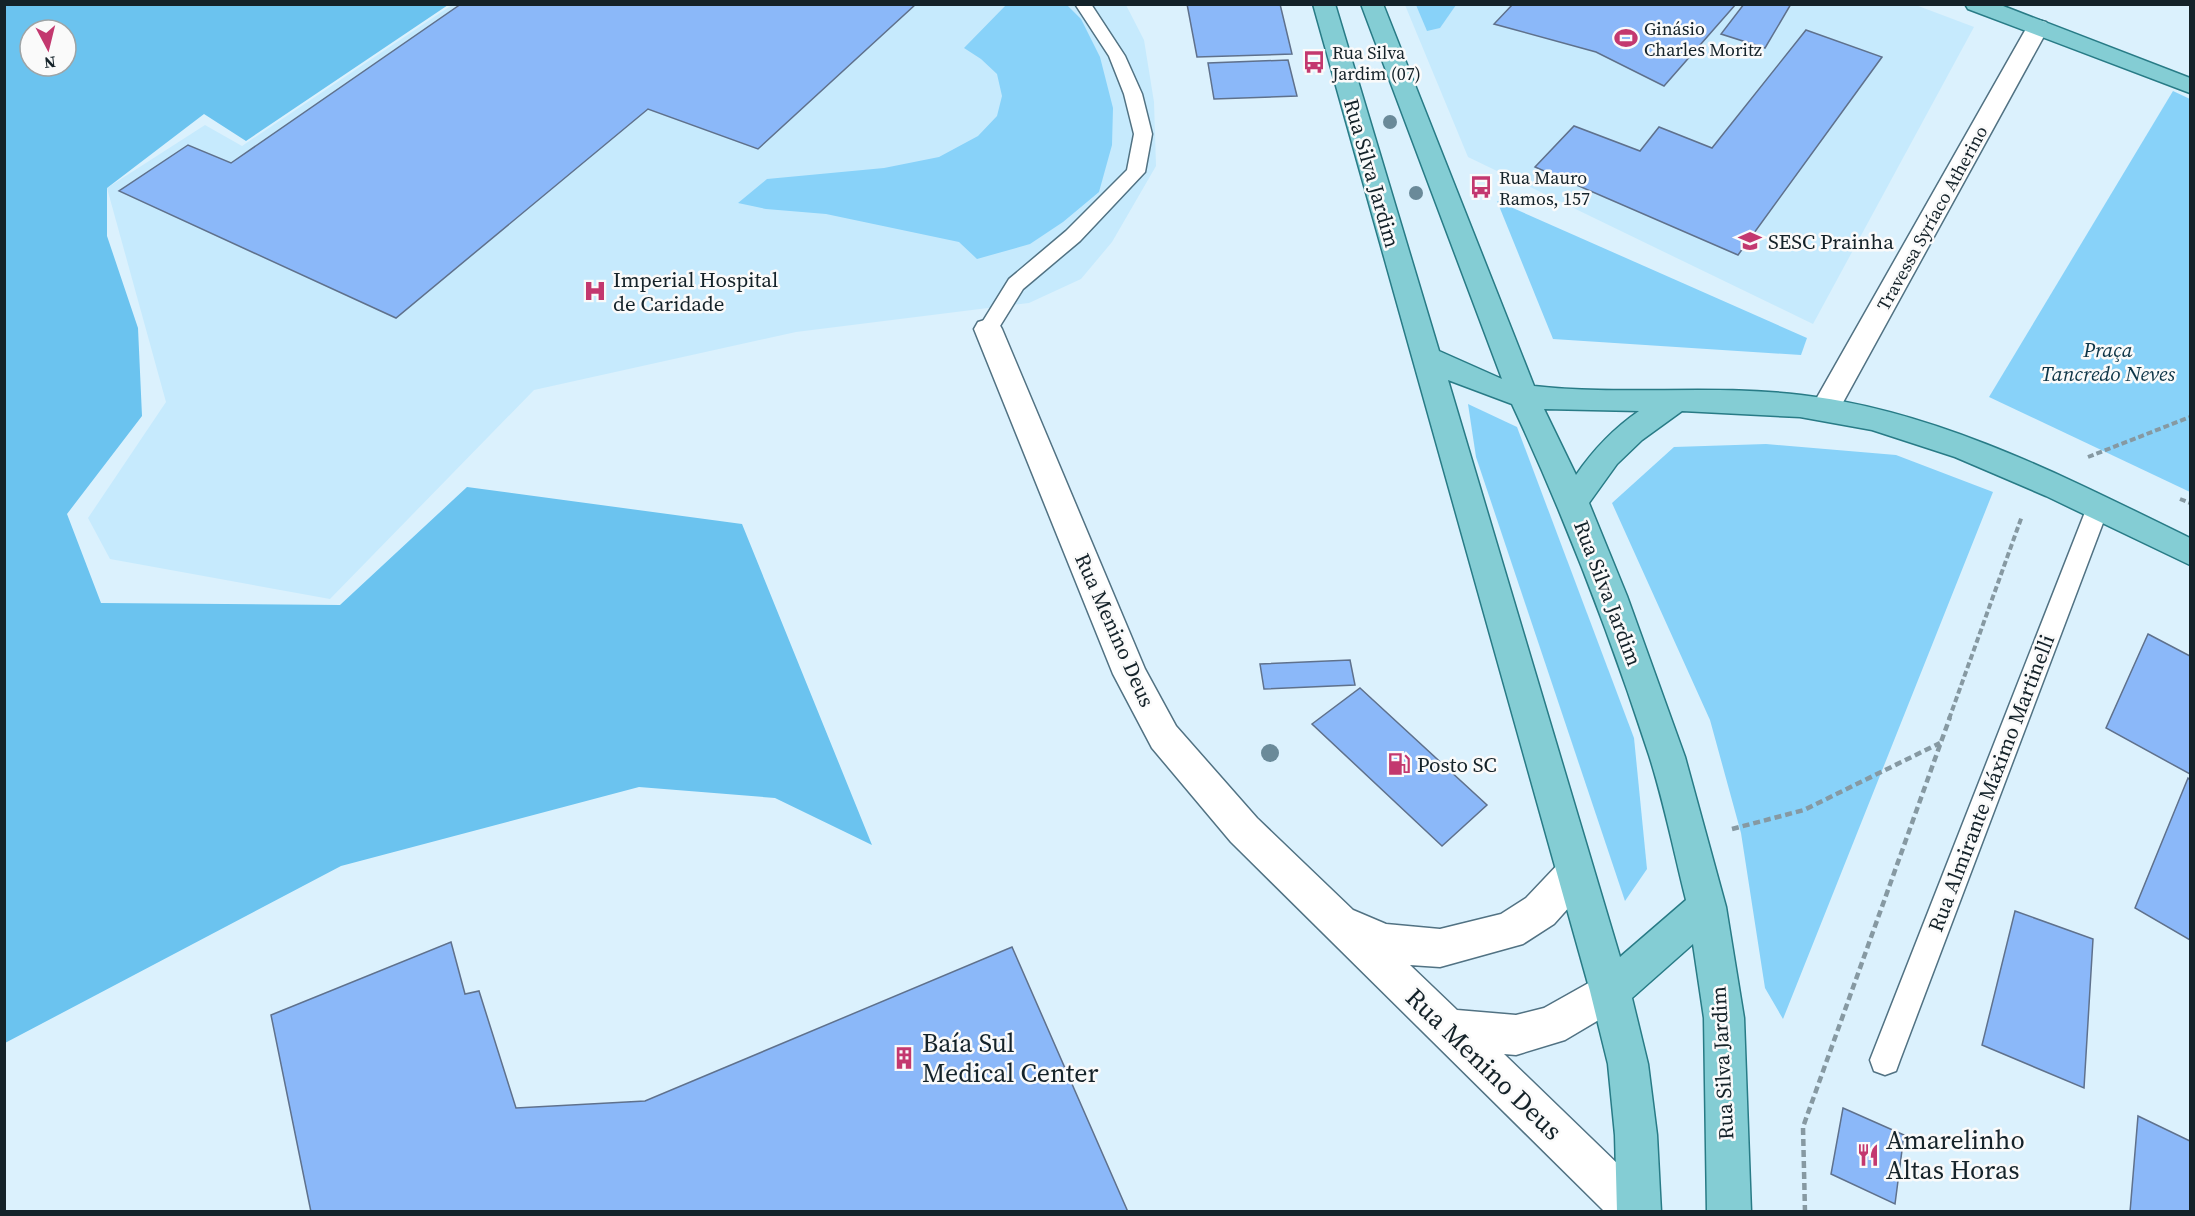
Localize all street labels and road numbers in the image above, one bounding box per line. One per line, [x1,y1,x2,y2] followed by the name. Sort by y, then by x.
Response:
[1337,95,1407,251] street label: Rua Silva Jardim
[1871,121,1993,315] street label: Travessa Syríaco Atherino
[1567,516,1649,670] street label: Rua Silva Jardim
[1068,548,1162,712] street label: Rua Menino Deus
[1921,630,2061,936] street label: Rua Almirante Máximo Martinelli
[1398,980,1570,1148] street label: Rua Menino Deus
[1703,985,1741,1141] street label: Rua Silva Jardim

